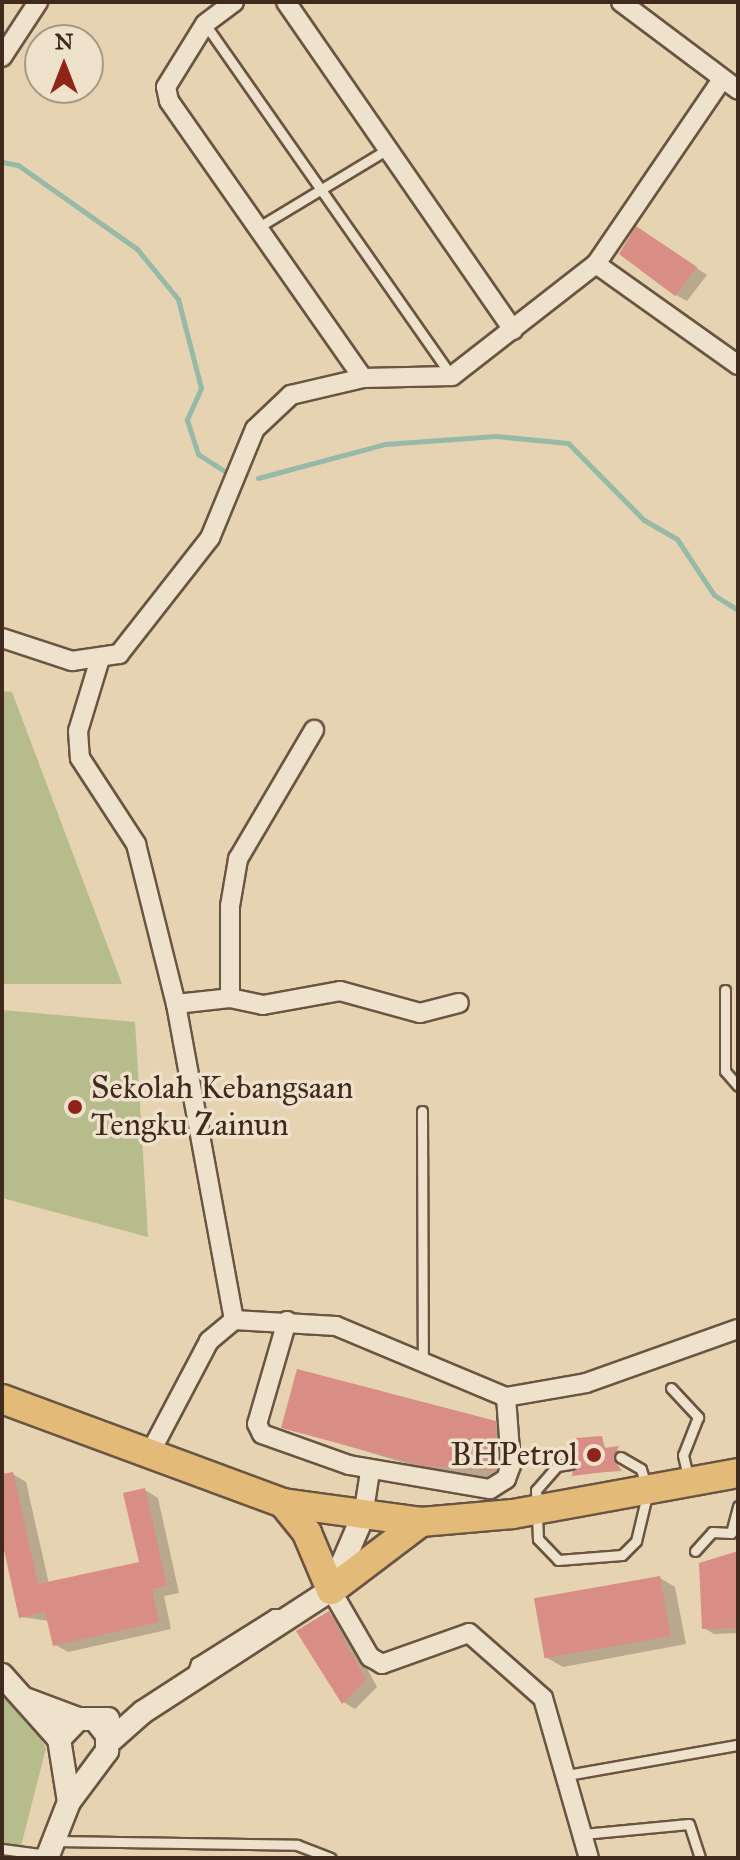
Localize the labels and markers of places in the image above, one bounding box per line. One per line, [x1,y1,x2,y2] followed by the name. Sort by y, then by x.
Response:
[91,1070,353,1145] place label: Sekolah Kebangsaan Tengku Zainun
[66,1098,84,1116] marker: Sekolah Kebangsaan Tengku Zainun
[451,1436,578,1474] place label: BHPetrol
[585,1446,603,1464] marker: BHPetrol

